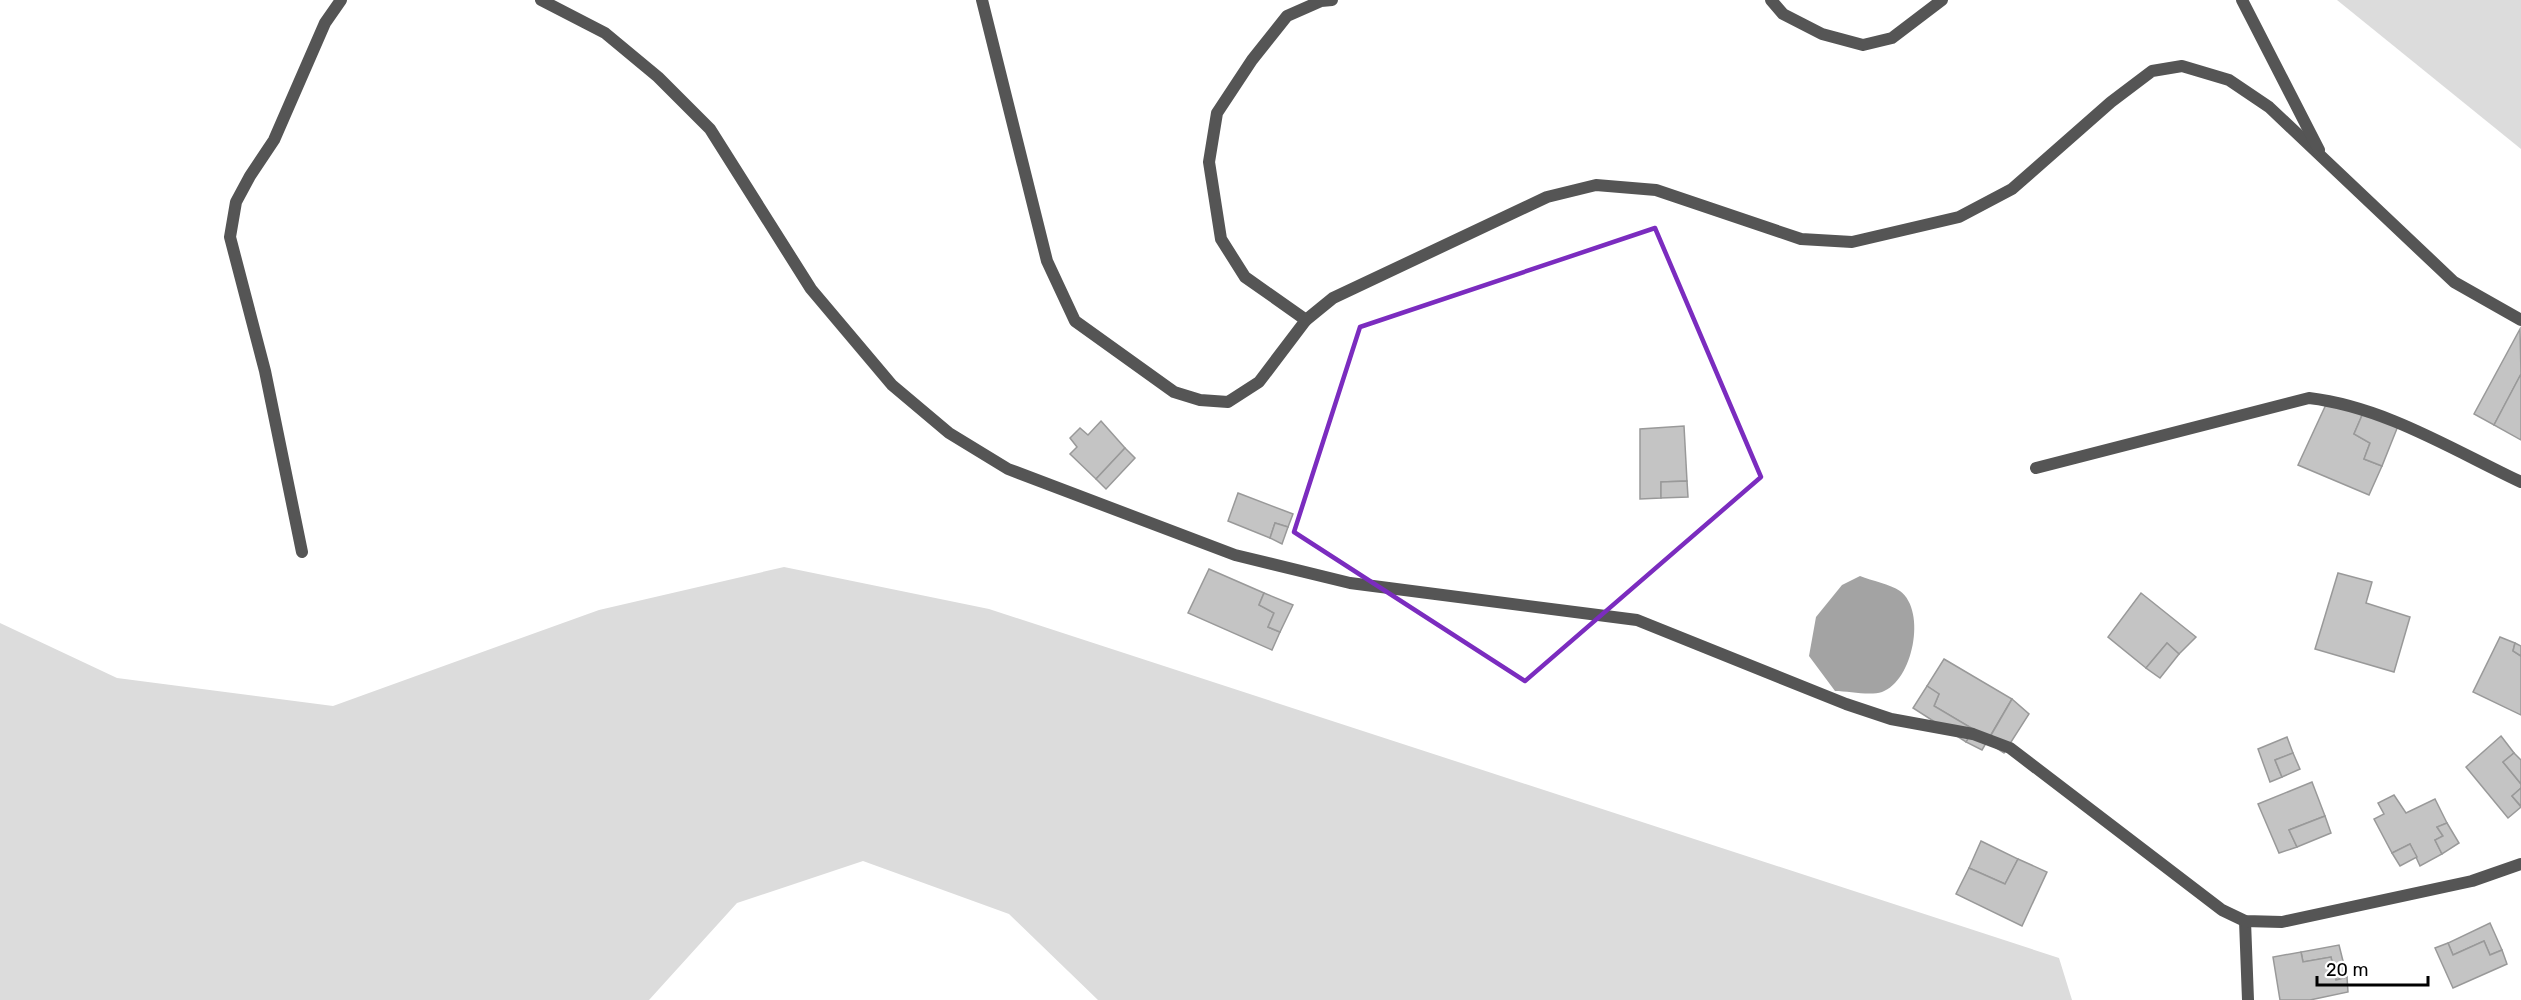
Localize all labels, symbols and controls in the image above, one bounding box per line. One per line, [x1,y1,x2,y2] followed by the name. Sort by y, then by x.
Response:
[2317,949,2428,987] scale bar
[2326,959,2368,981] text: 20 m

